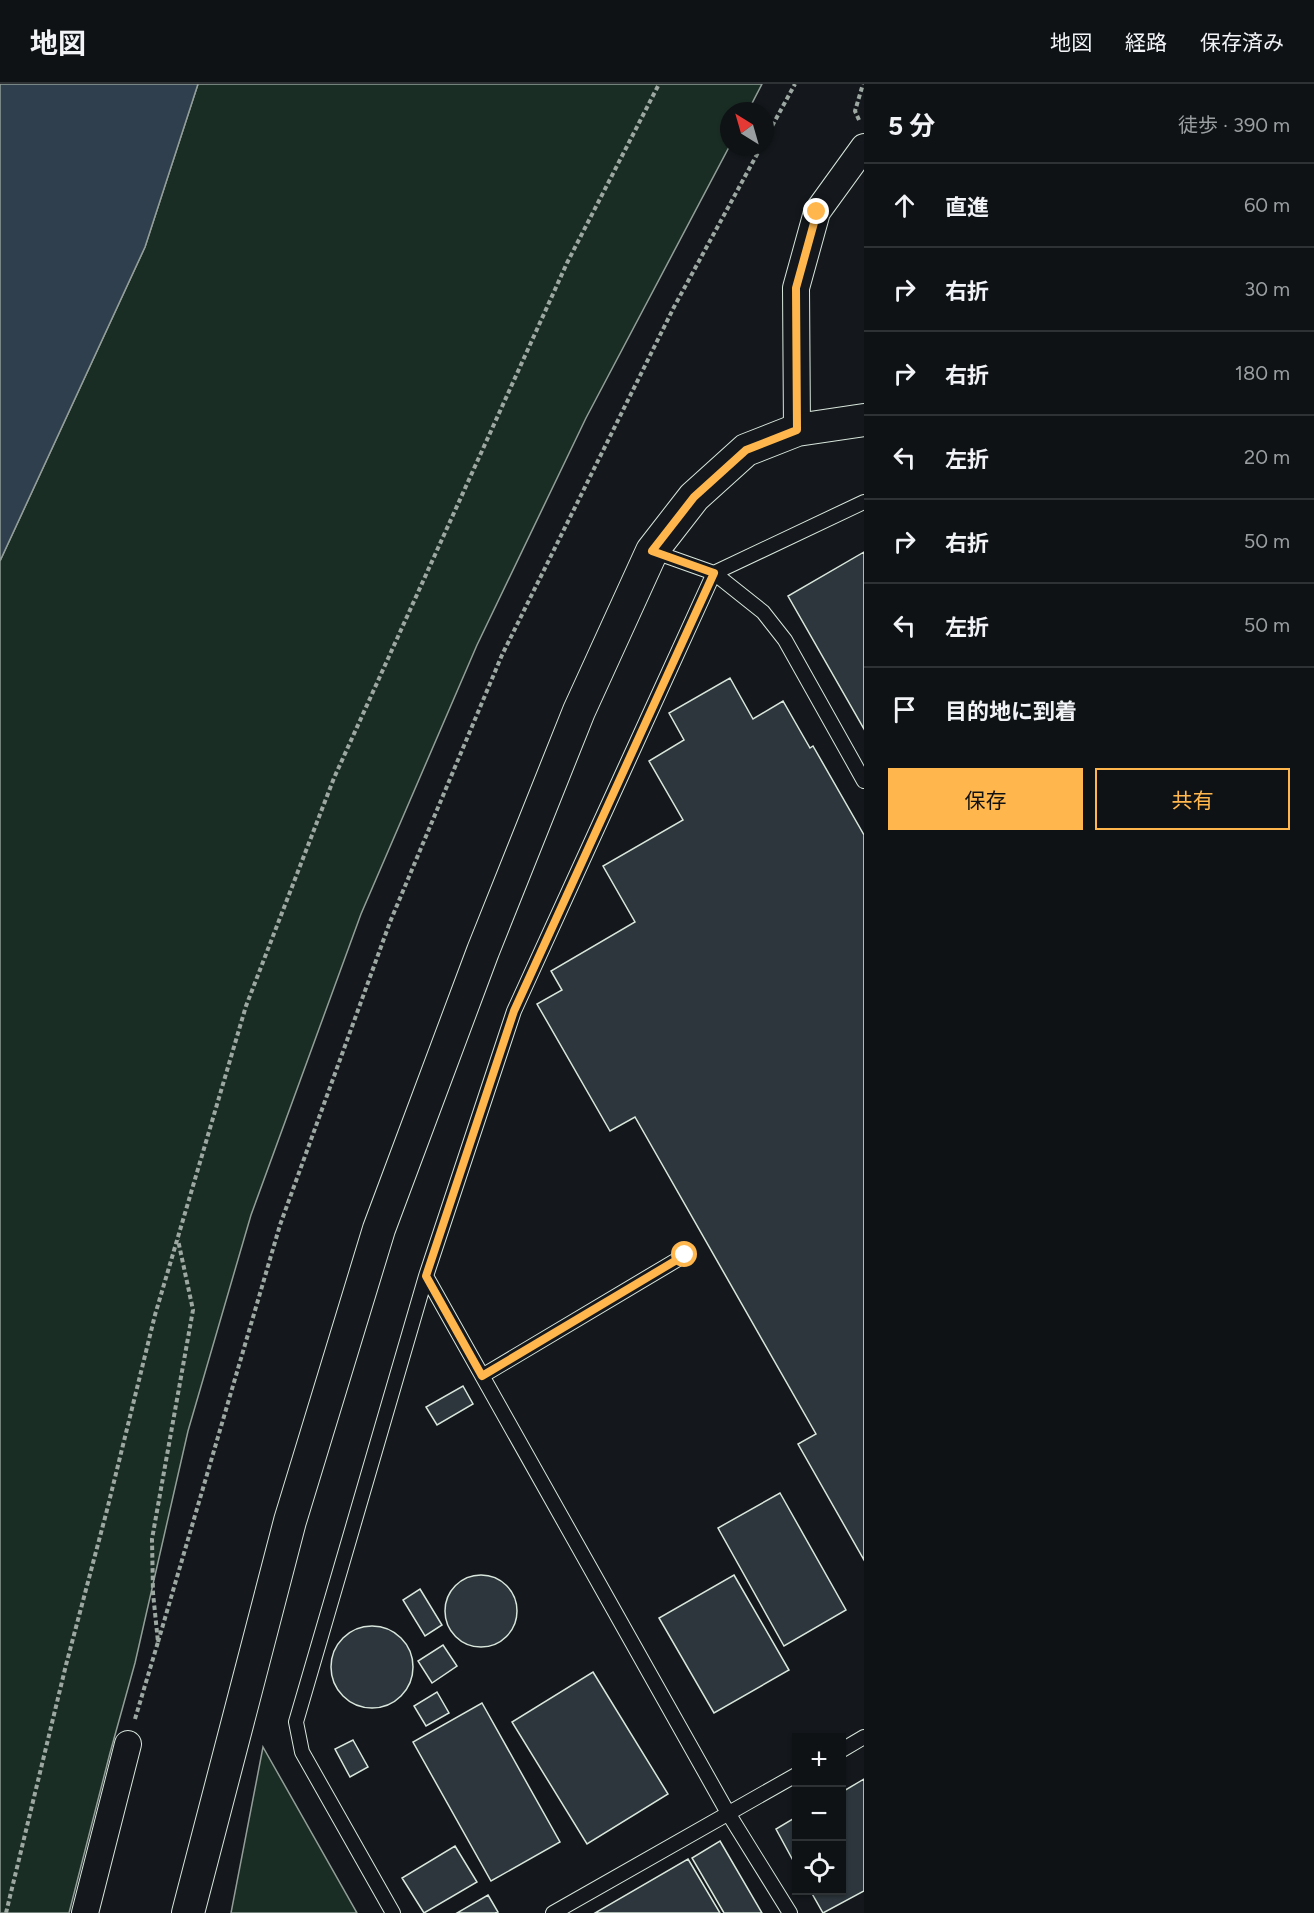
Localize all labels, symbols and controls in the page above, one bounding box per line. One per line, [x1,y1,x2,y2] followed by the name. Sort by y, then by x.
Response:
[30,26,86,60] text: 地図
[1050,30,1092,55] text: 地図
[1125,30,1167,55] text: 経路
[1200,30,1284,55] text: 保存済み
[720,102,774,156] north arrow
[888,110,935,142] text: 5 分
[1178,113,1290,137] text: 徒歩 · 390 m
[888,189,921,222] icon: ahead
[1244,193,1290,217] text: 60 m
[945,194,989,221] text: 直進
[803,198,829,224] route end
[888,273,921,306] icon: right
[1244,277,1290,301] text: 30 m
[945,278,989,305] text: 右折
[888,357,921,390] icon: right
[1235,361,1290,385] text: 180 m
[945,362,989,389] text: 右折
[888,441,921,474] icon: left
[1244,445,1290,469] text: 20 m
[945,446,989,473] text: 左折
[888,525,921,558] icon: right
[1244,529,1290,553] text: 50 m
[945,530,989,557] text: 右折
[888,609,921,642] icon: left
[1244,613,1290,637] text: 50 m
[945,614,989,641] text: 左折
[888,693,921,726] icon: arrive
[945,698,1077,725] text: 目的地に到着
[888,768,1083,830] button: 保存
[1095,768,1290,830] button: 共有
[671,1241,697,1267] route start
[792,1733,846,1895] map controls
[792,1733,846,1787] button: +
[792,1787,846,1841] button: −
[792,1841,846,1895] button: locate

